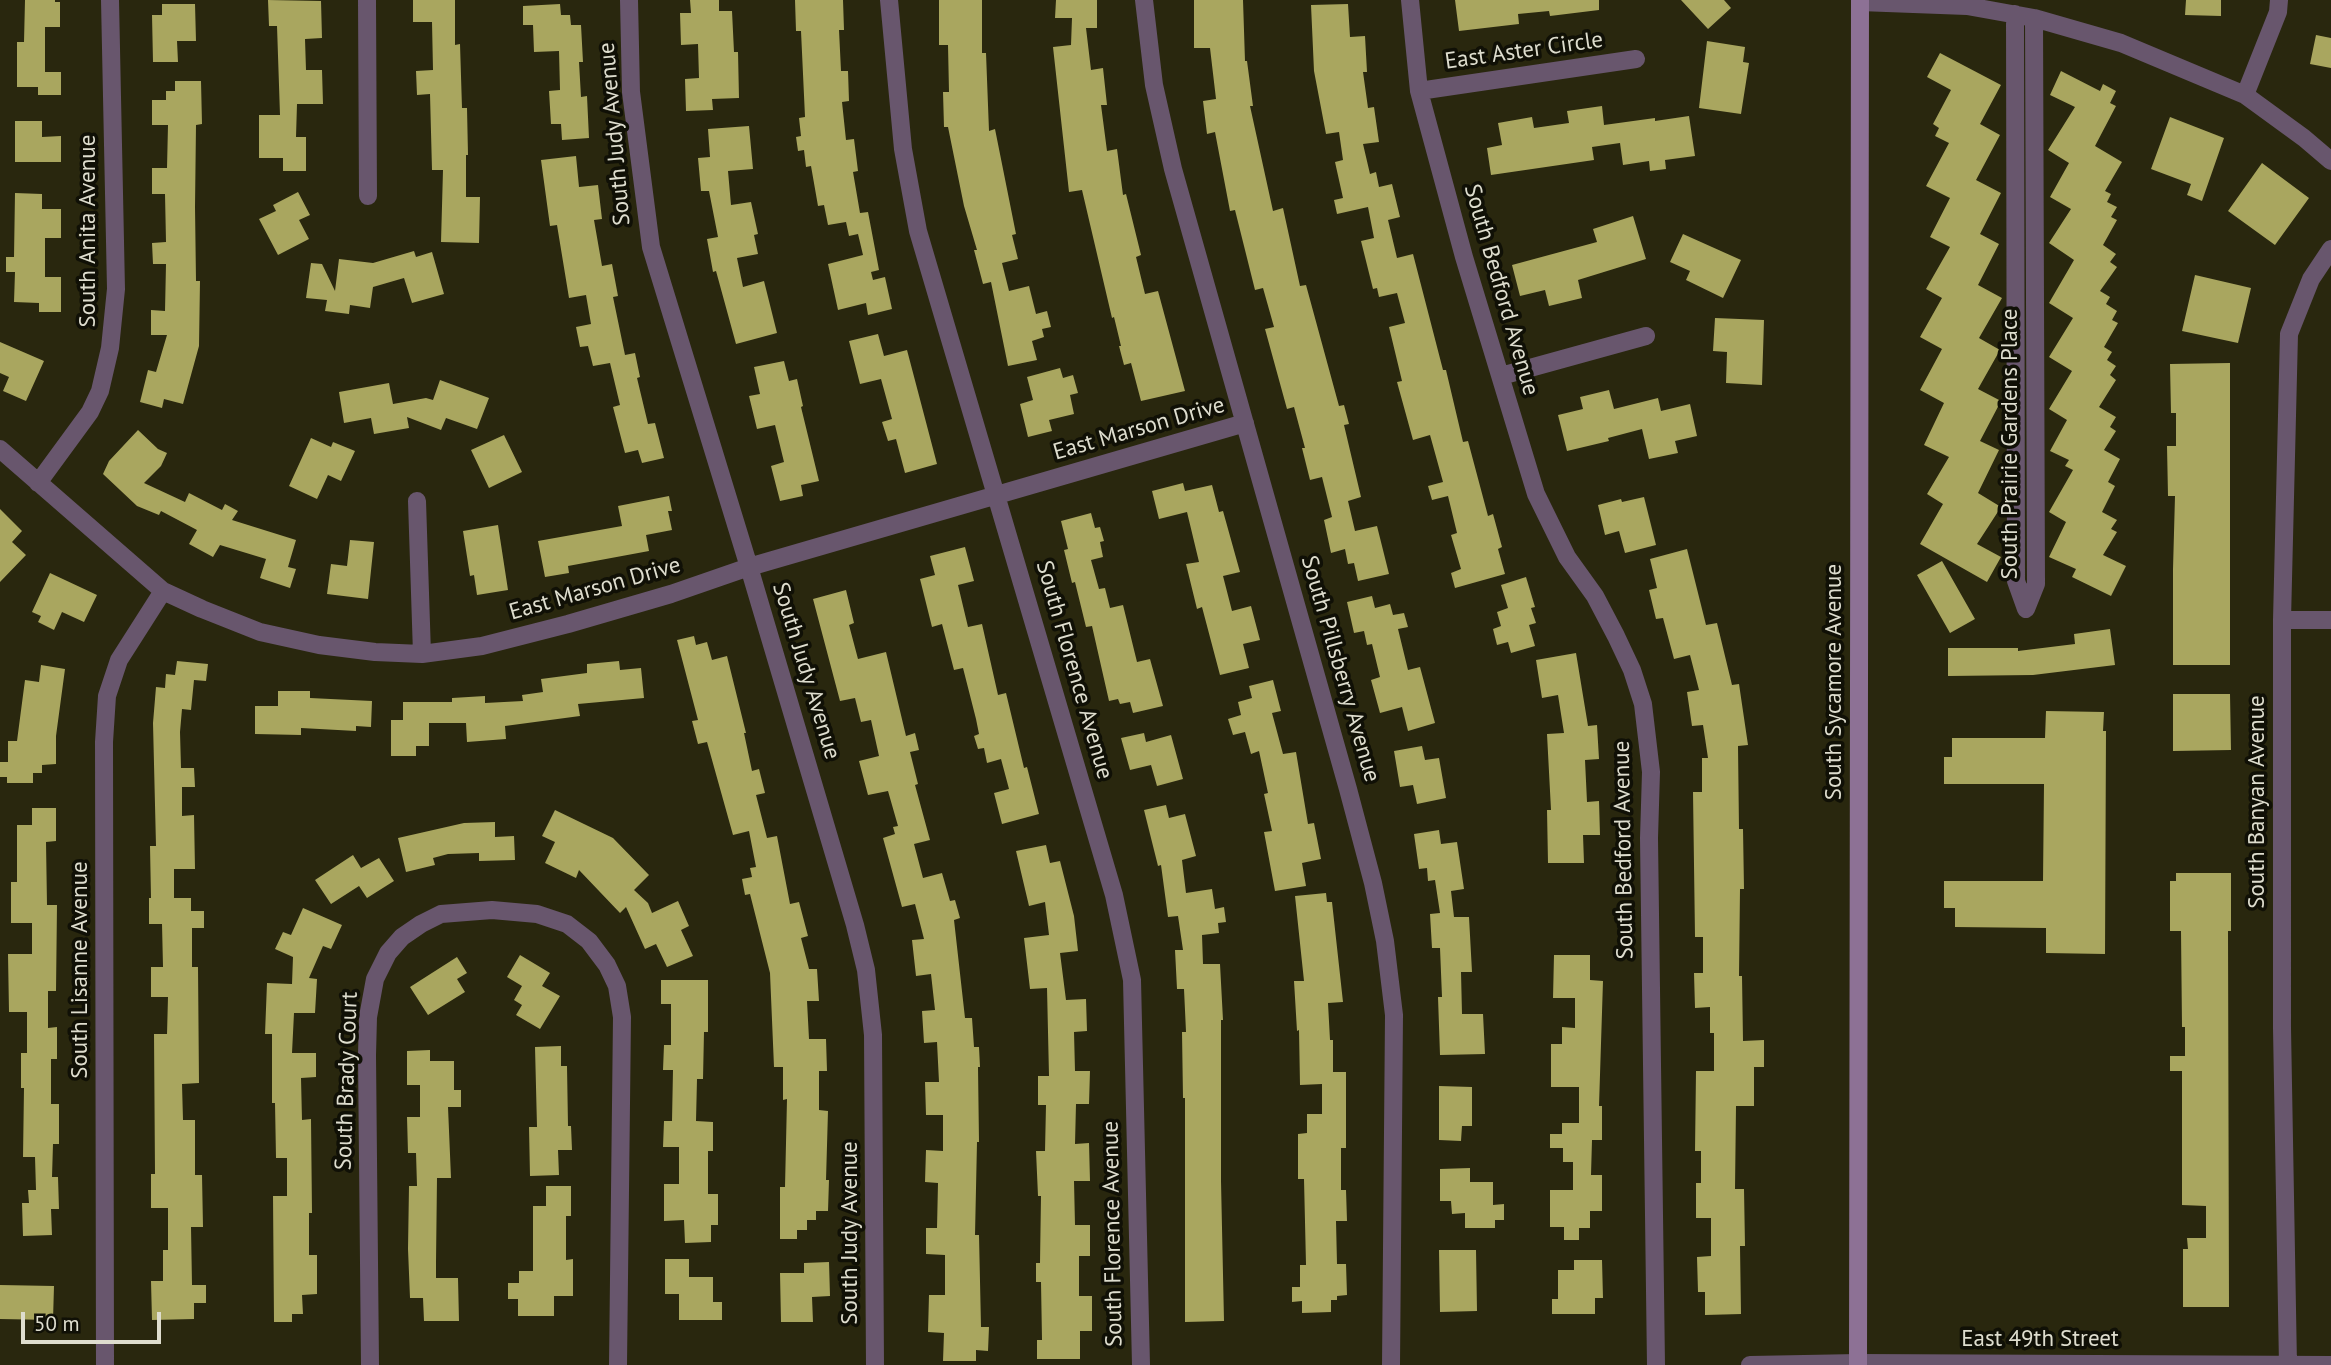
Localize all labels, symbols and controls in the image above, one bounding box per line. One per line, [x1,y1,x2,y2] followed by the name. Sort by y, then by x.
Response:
[1443,26,1605,76] street label: East Aster Circle
[593,41,637,227] street label: South Judy Avenue
[74,135,102,327] street label: South Anita Avenue
[1458,181,1544,399] street label: South Bedford Avenue
[1996,309,2024,579] street label: South Prairie Gardens Place
[1050,391,1228,467] street label: East Marson Drive
[506,551,684,627] street label: East Marson Drive
[1294,553,1386,785] street label: South Pillsberry Avenue
[1030,558,1118,782] street label: South Florence Avenue
[1820,564,1848,800] street label: South Sycamore Avenue
[766,579,846,763] street label: South Judy Avenue
[2243,695,2271,909] street label: South Banyan Avenue
[1608,741,1640,959] street label: South Bedford Avenue
[66,861,94,1079] street label: South Lisanne Avenue
[330,991,364,1171] street label: South Brady Court
[1097,1121,1129,1347] street label: South Florence Avenue
[836,1141,864,1325] street label: South Judy Avenue
[24,1298,164,1342] scale bar
[34,1310,80,1337] text: 50 m
[1961,1325,2119,1353] street label: East 49th Street

